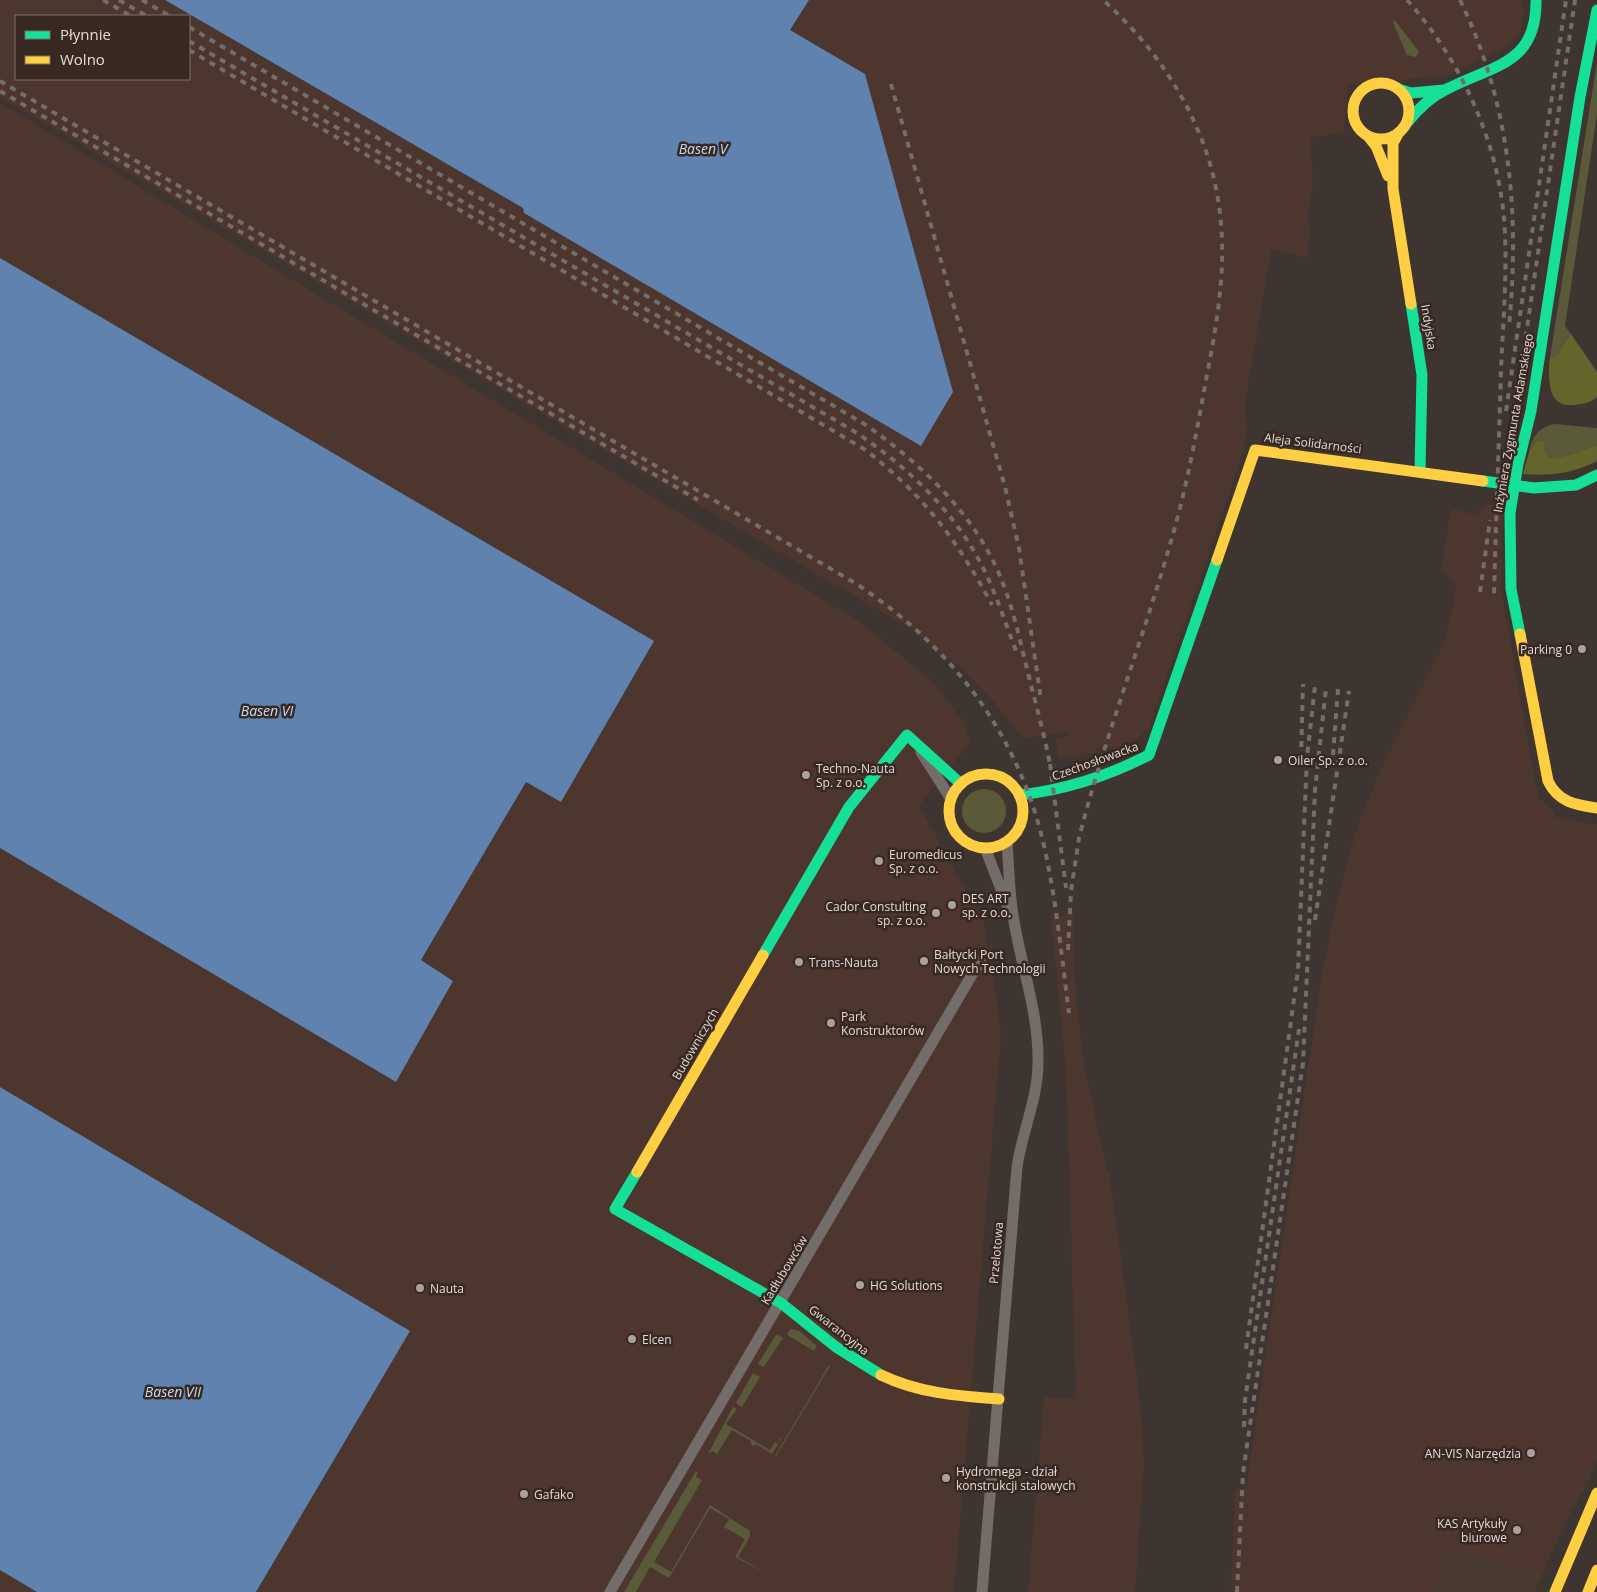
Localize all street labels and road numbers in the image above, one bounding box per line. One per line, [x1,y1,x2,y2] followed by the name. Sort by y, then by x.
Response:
[1417,303,1441,351] street label: Indyjska
[1489,332,1537,514] street label: Inżyniera Zygmunta Adamskiego
[1263,429,1363,457] street label: Aleja Solidarności
[1049,737,1141,785] street label: Czechosłowacka
[668,1005,722,1083] street label: Budowniczych
[985,1221,1007,1285] street label: Przelotowa
[757,1232,812,1308] street label: Kadłubowców
[805,1301,873,1359] street label: Gwarancyjna

